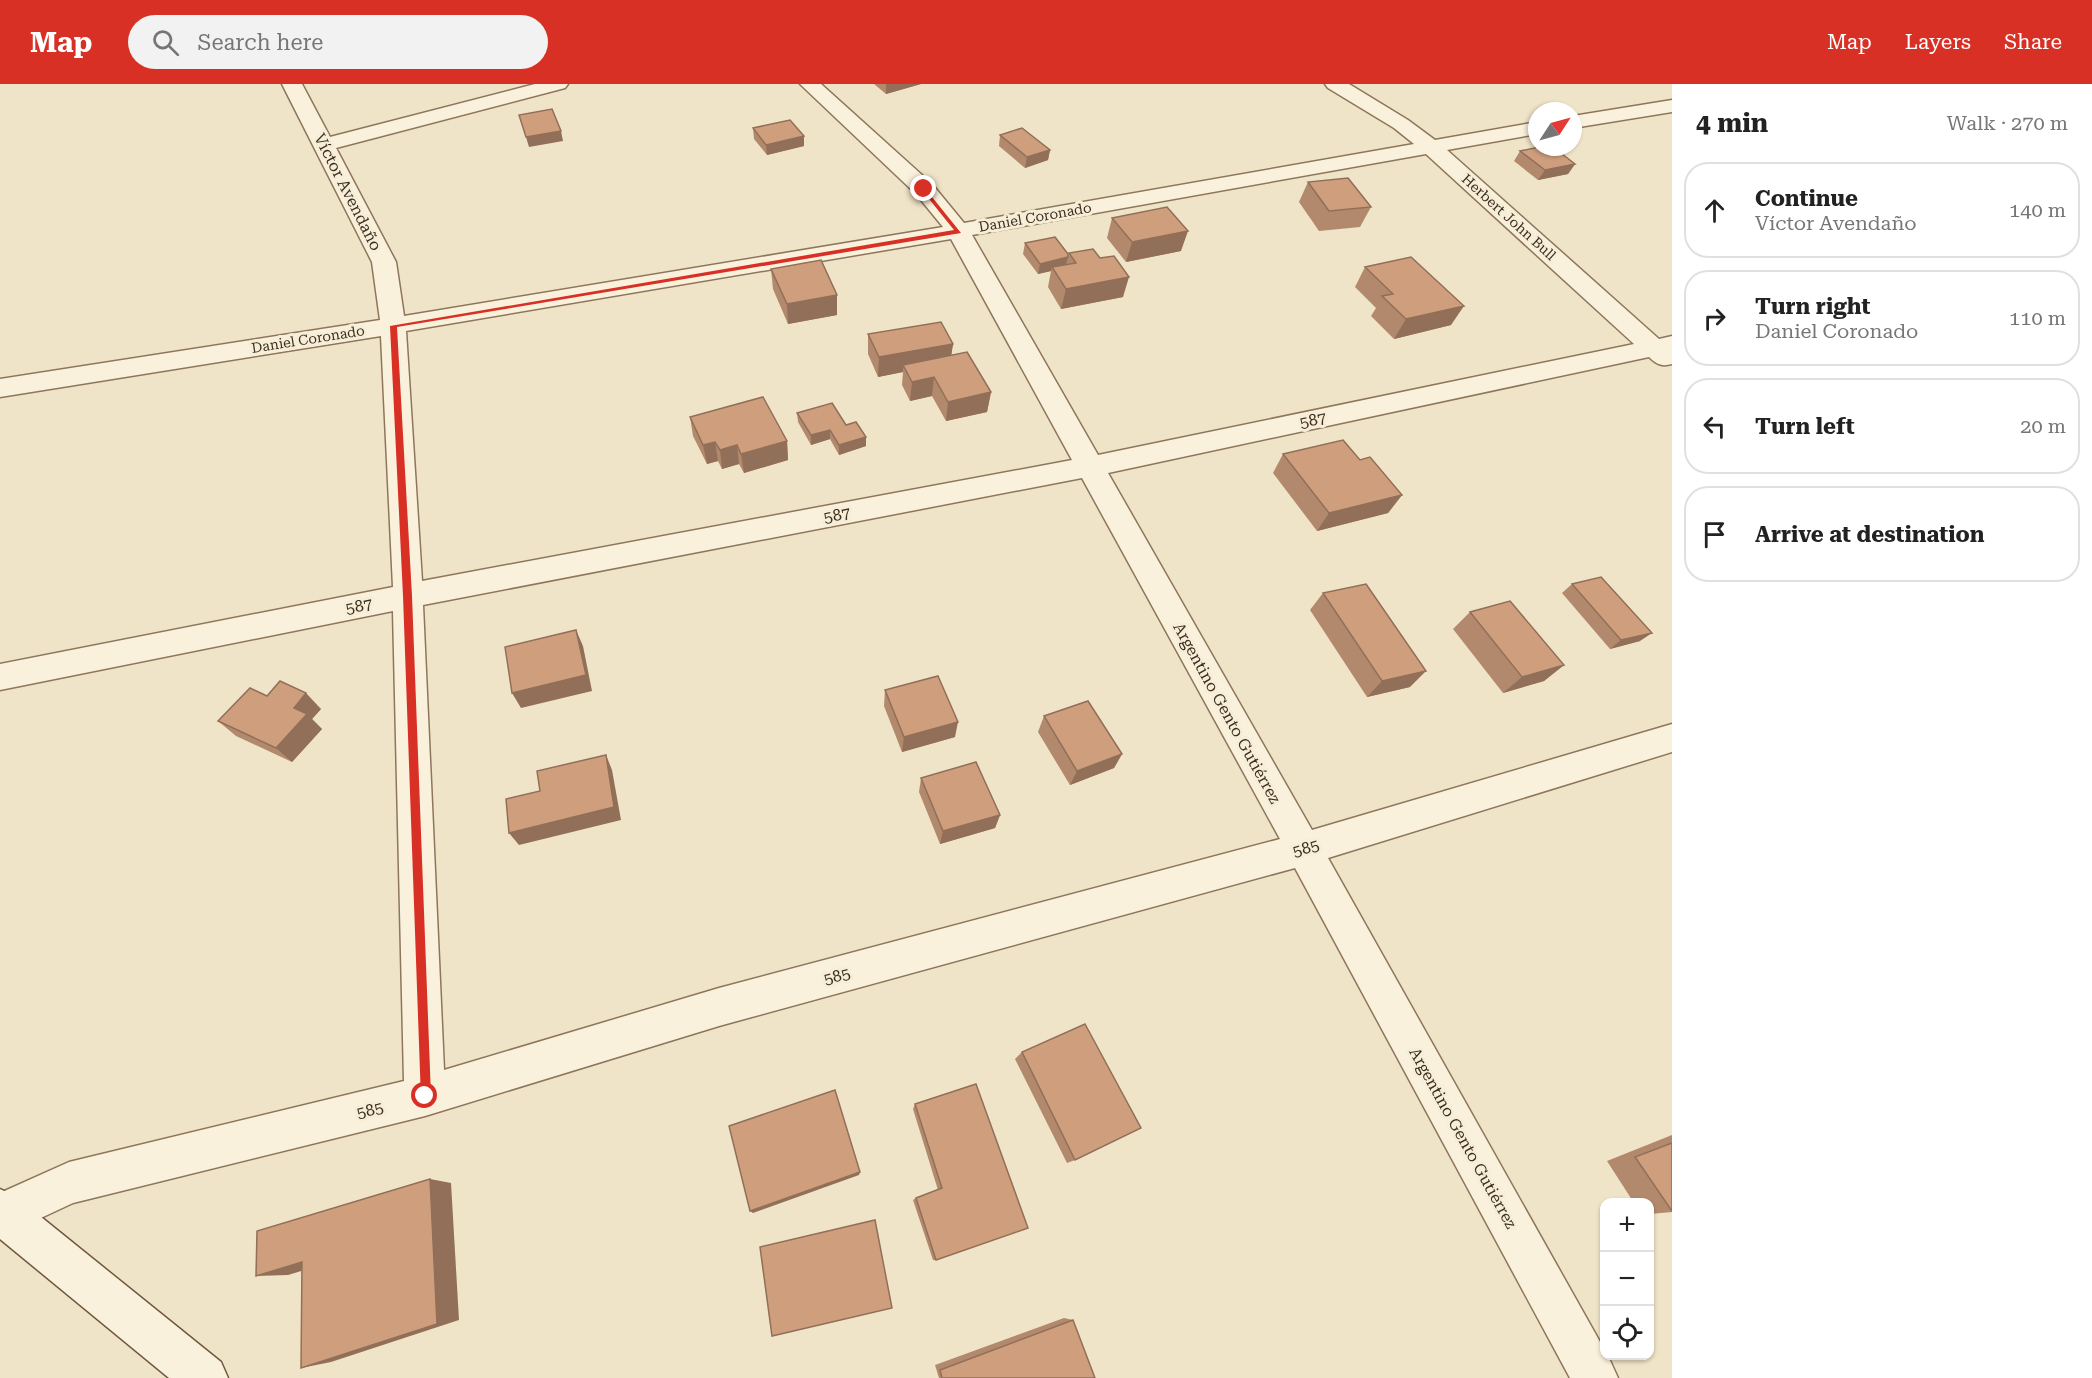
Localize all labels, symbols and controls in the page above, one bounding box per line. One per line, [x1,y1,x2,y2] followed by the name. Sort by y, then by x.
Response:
[128,15,548,69] search box
[30,26,92,59] text: Map
[149,26,182,59] icon: search
[197,30,323,55] text: Search here
[1827,30,1872,54] text: Map
[1905,30,1971,54] text: Layers
[2004,30,2062,54] text: Share
[1528,102,1582,156] north arrow
[1696,108,1768,138] text: 4 min
[1947,111,2068,135] text: Walk · 270 m
[310,130,386,254] street label: Víctor Avendaño
[1459,171,1560,264] street label: Herbert John Bull
[910,175,936,201] route end
[1755,186,1858,211] text: Continue
[1698,194,1731,227] icon: ahead
[2009,198,2066,222] text: 140 m
[977,199,1093,235] street label: Daniel Coronado
[1755,211,1917,235] text: Víctor Avendaño
[1755,294,1870,319] text: Turn right
[1698,302,1731,335] icon: right
[2009,306,2066,330] text: 110 m
[1755,319,1918,343] text: Daniel Coronado
[250,322,366,356] street label: Daniel Coronado
[1298,408,1328,432] street label: 587
[1698,410,1731,443] icon: left
[1755,414,1855,439] text: Turn left
[2020,414,2066,438] text: 20 m
[822,503,852,527] street label: 587
[1698,518,1731,551] icon: arrive
[1755,522,1984,547] text: Arrive at destination
[344,594,374,618] street label: 587
[1169,619,1285,807] street label: Argentino Gento Gutiérrez
[1290,835,1322,861] street label: 585
[822,963,852,989] street label: 585
[1405,1044,1521,1232] street label: Argentino Gento Gutiérrez
[411,1082,437,1108] route start
[355,1098,385,1122] street label: 585
[1600,1198,1654,1360] map controls
[1600,1198,1654,1252] button: +
[1600,1252,1654,1306] button: −
[1600,1306,1654,1360] button: locate

